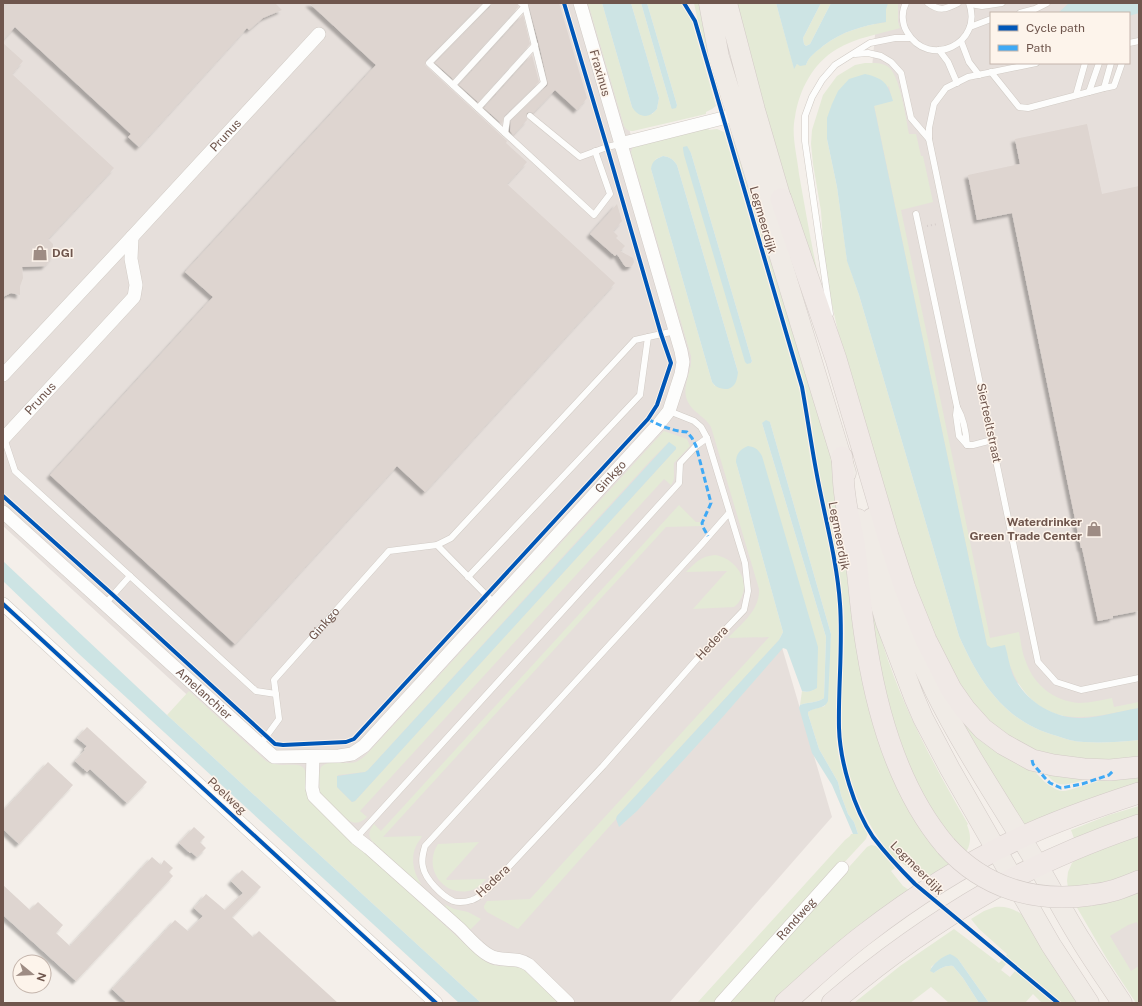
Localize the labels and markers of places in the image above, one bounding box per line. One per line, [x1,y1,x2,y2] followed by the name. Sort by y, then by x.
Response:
[31,244,49,262] shop icon: DGI
[52,246,73,260] place label: DGI
[969,515,1082,543] place label: Waterdrinker Green Trade Center
[1085,520,1103,538] shop icon: Waterdrinker Green Trade Center

